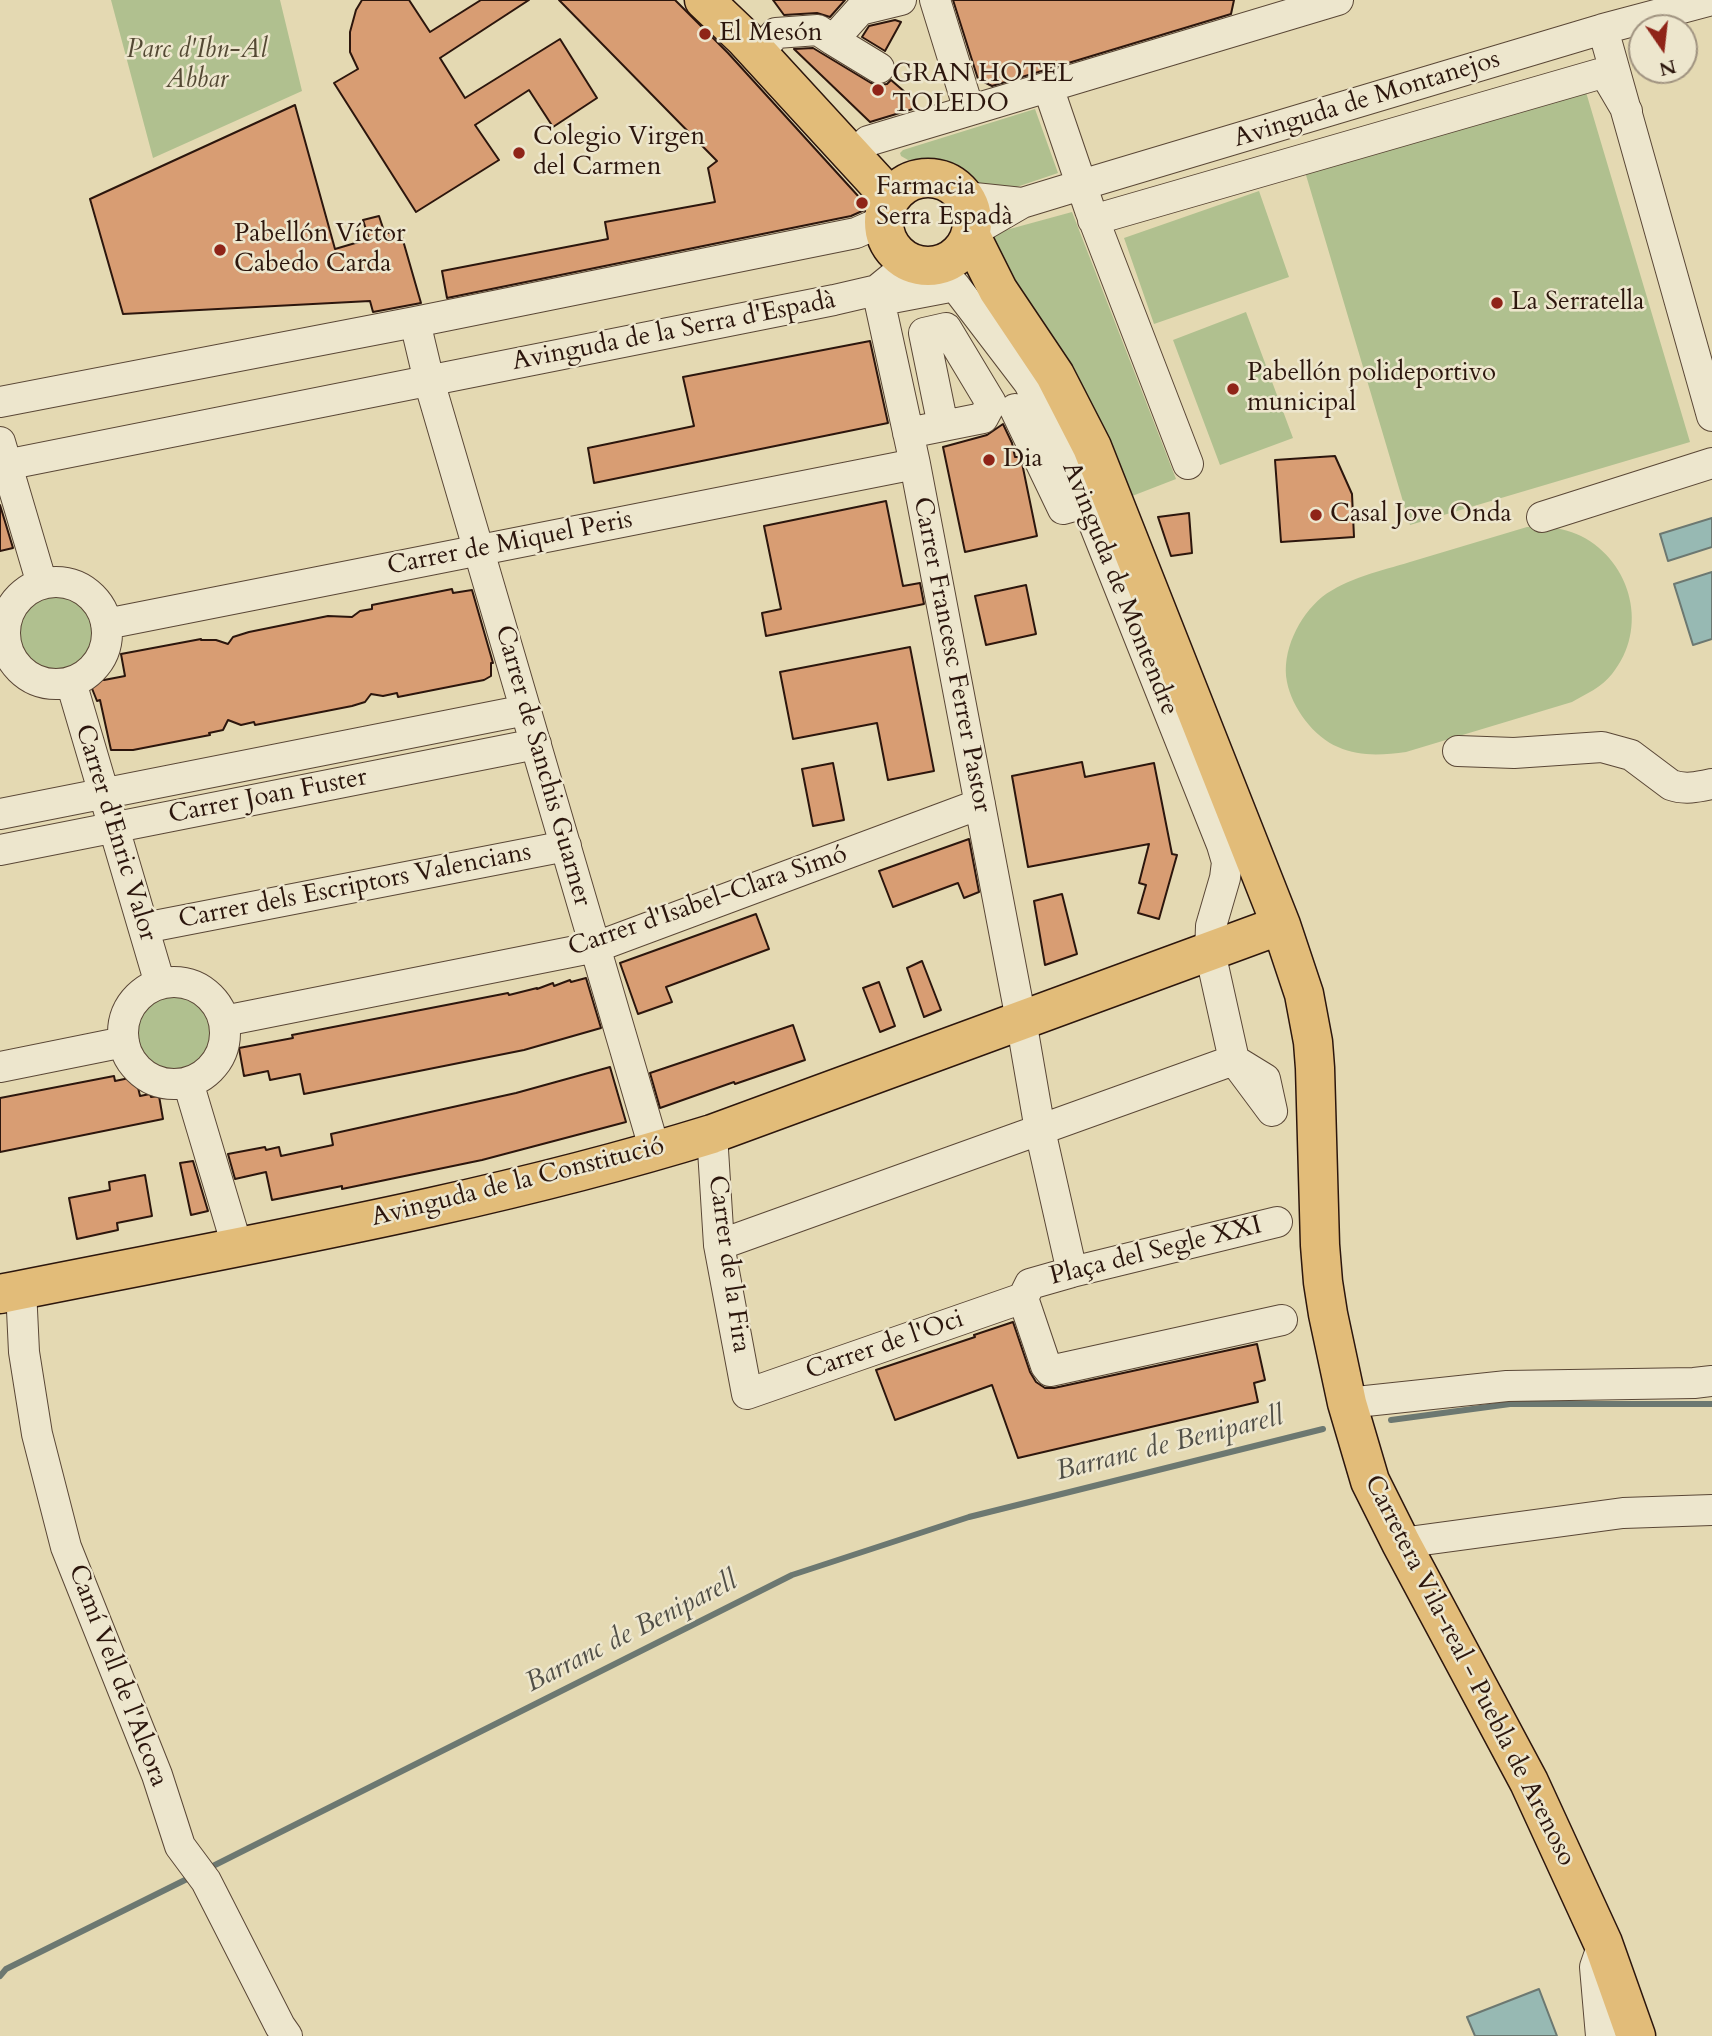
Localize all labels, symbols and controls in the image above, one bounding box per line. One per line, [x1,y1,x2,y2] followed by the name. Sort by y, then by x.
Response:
[1628,14,1698,84] north arrow
[719,18,822,50] place label: El Mesón
[697,26,713,42] marker: El Mesón
[127,35,267,96] park label: Parc d'Ibn-Al Abbar
[1230,45,1504,155] street label: Avinguda de Montanejos
[1656,53,1679,82] text: N
[892,59,1073,120] place label: GRAN HOTEL TOLEDO
[870,82,886,98] marker: GRAN HOTEL TOLEDO
[533,122,705,184] place label: Colegio Virgen del Carmen
[511,145,527,161] marker: Colegio Virgen del Carmen
[876,172,1013,234] place label: Farmacia Serra Espadà
[854,195,870,211] marker: Farmacia Serra Espadà
[234,219,405,280] place label: Pabellón Víctor Cabedo Carda
[212,242,228,258] marker: Pabellón Víctor Cabedo Carda
[510,285,838,379] street label: Avinguda de la Serra d'Espadà
[1511,287,1644,319] place label: La Serratella
[1489,295,1505,311] marker: La Serratella
[1247,358,1496,420] place label: Pabellón polideportivo municipal
[1225,381,1241,397] marker: Pabellón polideportivo municipal
[1003,444,1043,476] place label: Dia
[981,452,997,468] marker: Dia
[1054,458,1184,720] street label: Avinguda de Montendre
[905,495,997,815] street label: Carrer Francesc Ferrer Pastor
[1330,499,1512,531] place label: Casal Jove Onda
[385,505,635,583] street label: Carrer de Miquel Peris
[1308,507,1324,523] marker: Casal Jove Onda
[487,622,597,910] street label: Carrer de Sanchis Guarner
[67,721,163,945] street label: Carrer d'Enric Valor
[166,762,370,832] street label: Carrer Joan Fuster
[176,837,534,937] street label: Carrer dels Escriptors Valencians
[565,840,851,964] street label: Carrer d'Isabel-Clara Simó
[368,1131,668,1235] street label: Avinguda de la Constitució
[700,1173,756,1355] street label: Carrer de la Fira
[1047,1211,1265,1293] street label: Plaça del Segle XXI
[802,1304,968,1388] street label: Carrer de l'Oci
[1053,1400,1287,1490] water label: Barranc de Beniparell
[1356,1470,1582,1872] street label: Carretera Vila-real - Puebla de Arenoso
[60,1561,174,1791] street label: Camí Vell de l'Alcora
[520,1565,744,1701] water label: Barranc de Beniparell

